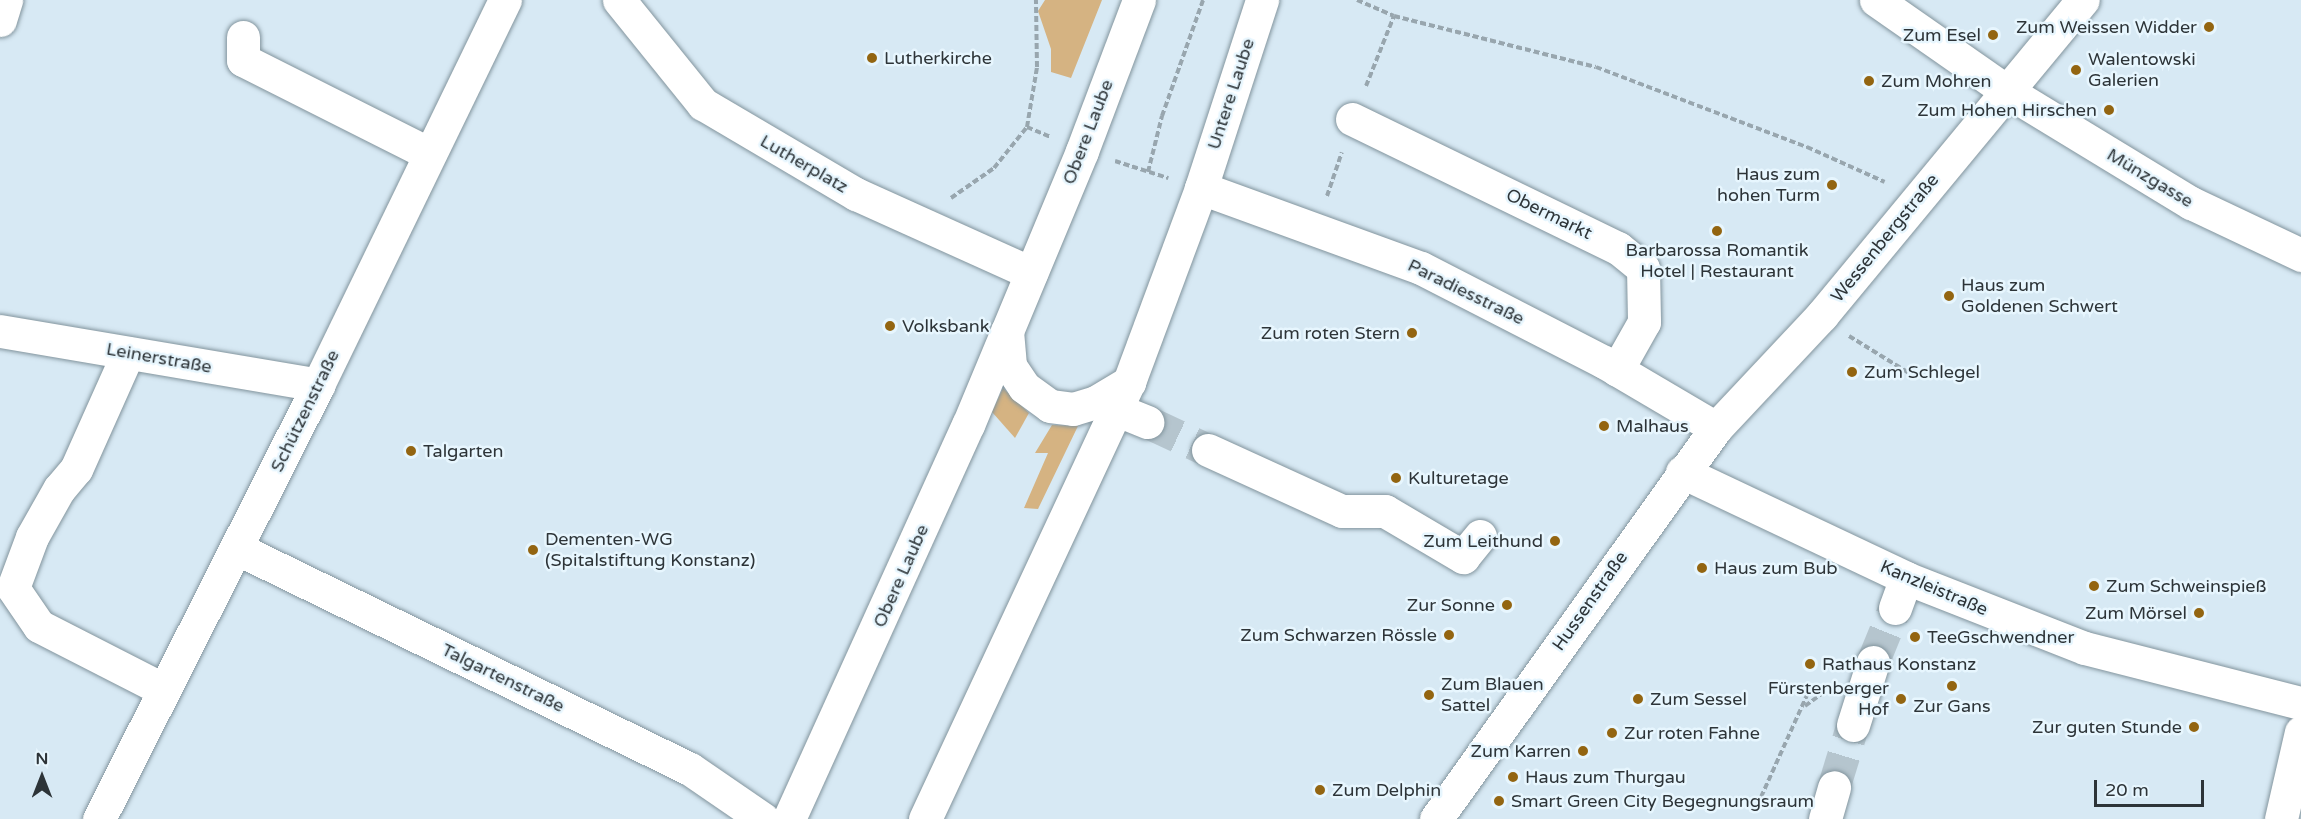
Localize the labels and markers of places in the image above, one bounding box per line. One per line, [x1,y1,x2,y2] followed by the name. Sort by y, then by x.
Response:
[2016,16,2197,38] place label: Zum Weissen Widder
[2202,20,2216,34] marker: Zum Weissen Widder
[1903,24,1981,46] place label: Zum Esel
[1986,28,2000,42] marker: Zum Esel
[884,47,992,69] place label: Lutherkirche
[2088,49,2196,92] place label: Walentowski Galerien
[865,51,879,65] marker: Lutherkirche
[2069,63,2083,77] marker: Walentowski Galerien
[1881,70,1991,92] place label: Zum Mohren
[1862,74,1876,88] marker: Zum Mohren
[1917,99,2097,121] place label: Zum Hohen Hirschen
[2102,103,2116,117] marker: Zum Hohen Hirschen
[1717,164,1820,207] place label: Haus zum hohen Turm
[1825,178,1839,192] marker: Haus zum hohen Turm
[1710,224,1724,238] marker: Barbarossa Romantik Hotel | Restaurant
[1626,240,1808,282] place label: Barbarossa Romantik Hotel | Restaurant
[1961,275,2118,318] place label: Haus zum Goldenen Schwert
[1942,289,1956,303] marker: Haus zum Goldenen Schwert
[902,315,990,337] place label: Volksbank
[883,319,897,333] marker: Volksbank
[1261,322,1400,344] place label: Zum roten Stern
[1405,326,1419,340] marker: Zum roten Stern
[1864,361,1980,383] place label: Zum Schlegel
[1845,365,1859,379] marker: Zum Schlegel
[1616,415,1689,437] place label: Malhaus
[1597,419,1611,433] marker: Malhaus
[423,440,503,462] place label: Talgarten
[404,444,418,458] marker: Talgarten
[1408,467,1509,489] place label: Kulturetage
[1389,471,1403,485] marker: Kulturetage
[545,529,755,572] place label: Dementen-WG (Spitalstiftung Konstanz)
[1423,530,1543,552] place label: Zum Leithund
[1548,534,1562,548] marker: Zum Leithund
[526,543,540,557] marker: Dementen-WG (Spitalstiftung Konstanz)
[1714,557,1838,579] place label: Haus zum Bub
[1695,561,1709,575] marker: Haus zum Bub
[2106,575,2267,597] place label: Zum Schweinspieß
[2087,579,2101,593] marker: Zum Schweinspieß
[1407,594,1495,616] place label: Zur Sonne
[1500,598,1514,612] marker: Zur Sonne
[2085,602,2187,624] place label: Zum Mörsel
[2192,606,2206,620] marker: Zum Mörsel
[1240,624,1437,646] place label: Zum Schwarzen Rössle
[1927,626,2074,648] place label: TeeGschwendner
[1442,628,1456,642] marker: Zum Schwarzen Rössle
[1908,630,1922,644] marker: TeeGschwendner
[1822,653,1976,675] place label: Rathaus Konstanz
[1803,657,1817,671] marker: Rathaus Konstanz
[1441,674,1544,716] place label: Zum Blauen Sattel
[1768,678,1889,720] place label: Fürstenberger Hof
[1945,679,1959,693] marker: Zur Gans
[1422,688,1436,702] marker: Zum Blauen Sattel
[1650,688,1747,710] place label: Zum Sessel
[1631,692,1645,706] marker: Zum Sessel
[1894,692,1908,706] marker: Fürstenberger Hof
[1913,695,1991,717] place label: Zur Gans
[2032,716,2182,738] place label: Zur guten Stunde
[2187,720,2201,734] marker: Zur guten Stunde
[1624,722,1760,744] place label: Zur roten Fahne
[1605,726,1619,740] marker: Zur roten Fahne
[1471,740,1571,762] place label: Zum Karren
[1576,744,1590,758] marker: Zum Karren
[1525,766,1686,788] place label: Haus zum Thurgau
[1506,770,1520,784] marker: Haus zum Thurgau
[1332,779,1441,801] place label: Zum Delphin
[1313,783,1327,797] marker: Zum Delphin
[1511,790,1814,812] place label: Smart Green City Begegnungsraum
[1492,794,1506,808] marker: Smart Green City Begegnungsraum

